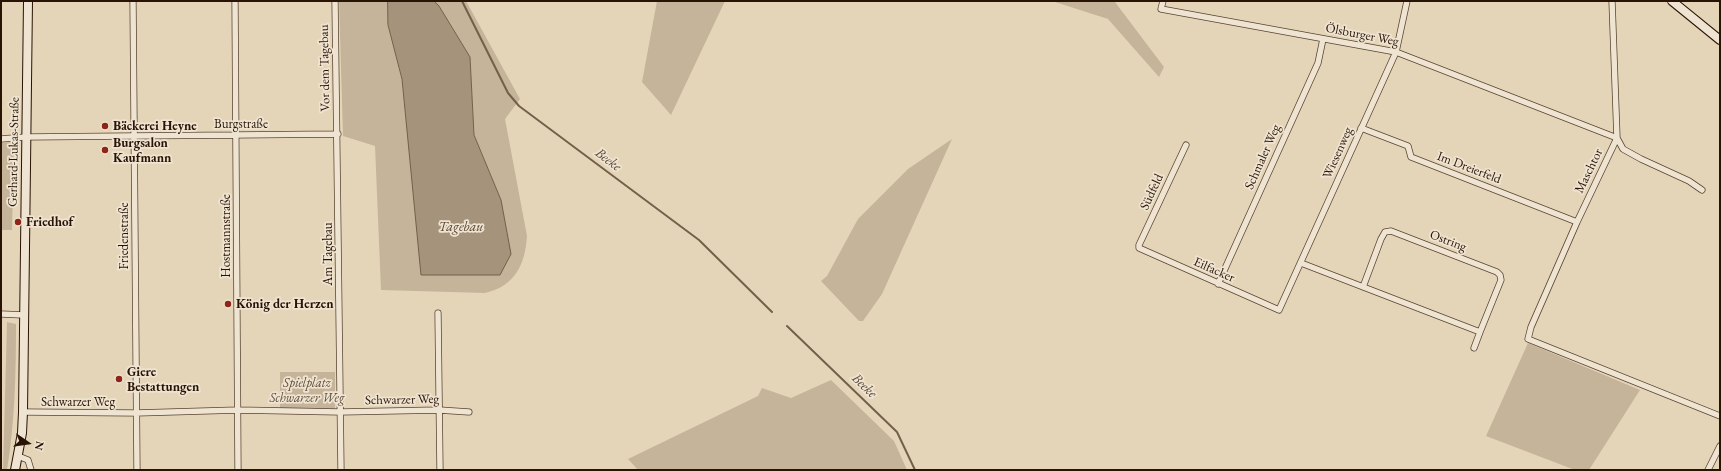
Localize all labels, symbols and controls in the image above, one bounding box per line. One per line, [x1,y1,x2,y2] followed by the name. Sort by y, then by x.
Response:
[1324,20,1400,50] street label: Ölsburger Weg
[316,24,334,112] street label: Vor dem Tagebau
[5,97,23,207] street label: Gerhard-Lukas-Straße
[214,116,268,132] street label: Burgstraße
[113,118,197,134] place label: Bäckerei Heyne
[100,121,110,131] marker: Bäckerei Heyne
[1242,122,1284,192] street label: Schmaler Weg
[1320,125,1356,181] street label: Wiesenweg
[113,135,171,166] place label: Burgsalon Kaufmann
[100,145,110,155] marker: Burgsalon Kaufmann
[592,145,624,175] water label: Beeke
[1572,146,1606,196] street label: Maschtor
[1435,149,1503,187] street label: Im Dreierfeld
[1137,171,1167,213] street label: Südfeld
[218,194,234,278] street label: Hostmannstraße
[116,202,132,270] street label: Friedenstraße
[26,214,73,230] place label: Friedhof
[13,217,23,227] marker: Friedhof
[439,219,483,235] water label: Tagebau
[320,222,336,286] street label: Am Tagebau
[1427,227,1469,255] street label: Ostring
[1191,254,1237,286] street label: Eilfacker
[236,296,334,312] place label: König der Herzen
[223,299,233,309] marker: König der Herzen
[127,364,199,395] place label: Giere Bestattungen
[848,370,880,402] water label: Beeke
[114,374,124,384] marker: Giere Bestattungen
[270,375,344,406] park label: Spielplatz Schwarzer Weg
[365,392,439,408] street label: Schwarzer Weg
[41,394,115,410] street label: Schwarzer Weg
[8,423,48,463] north arrow
[32,440,48,452] text: N

